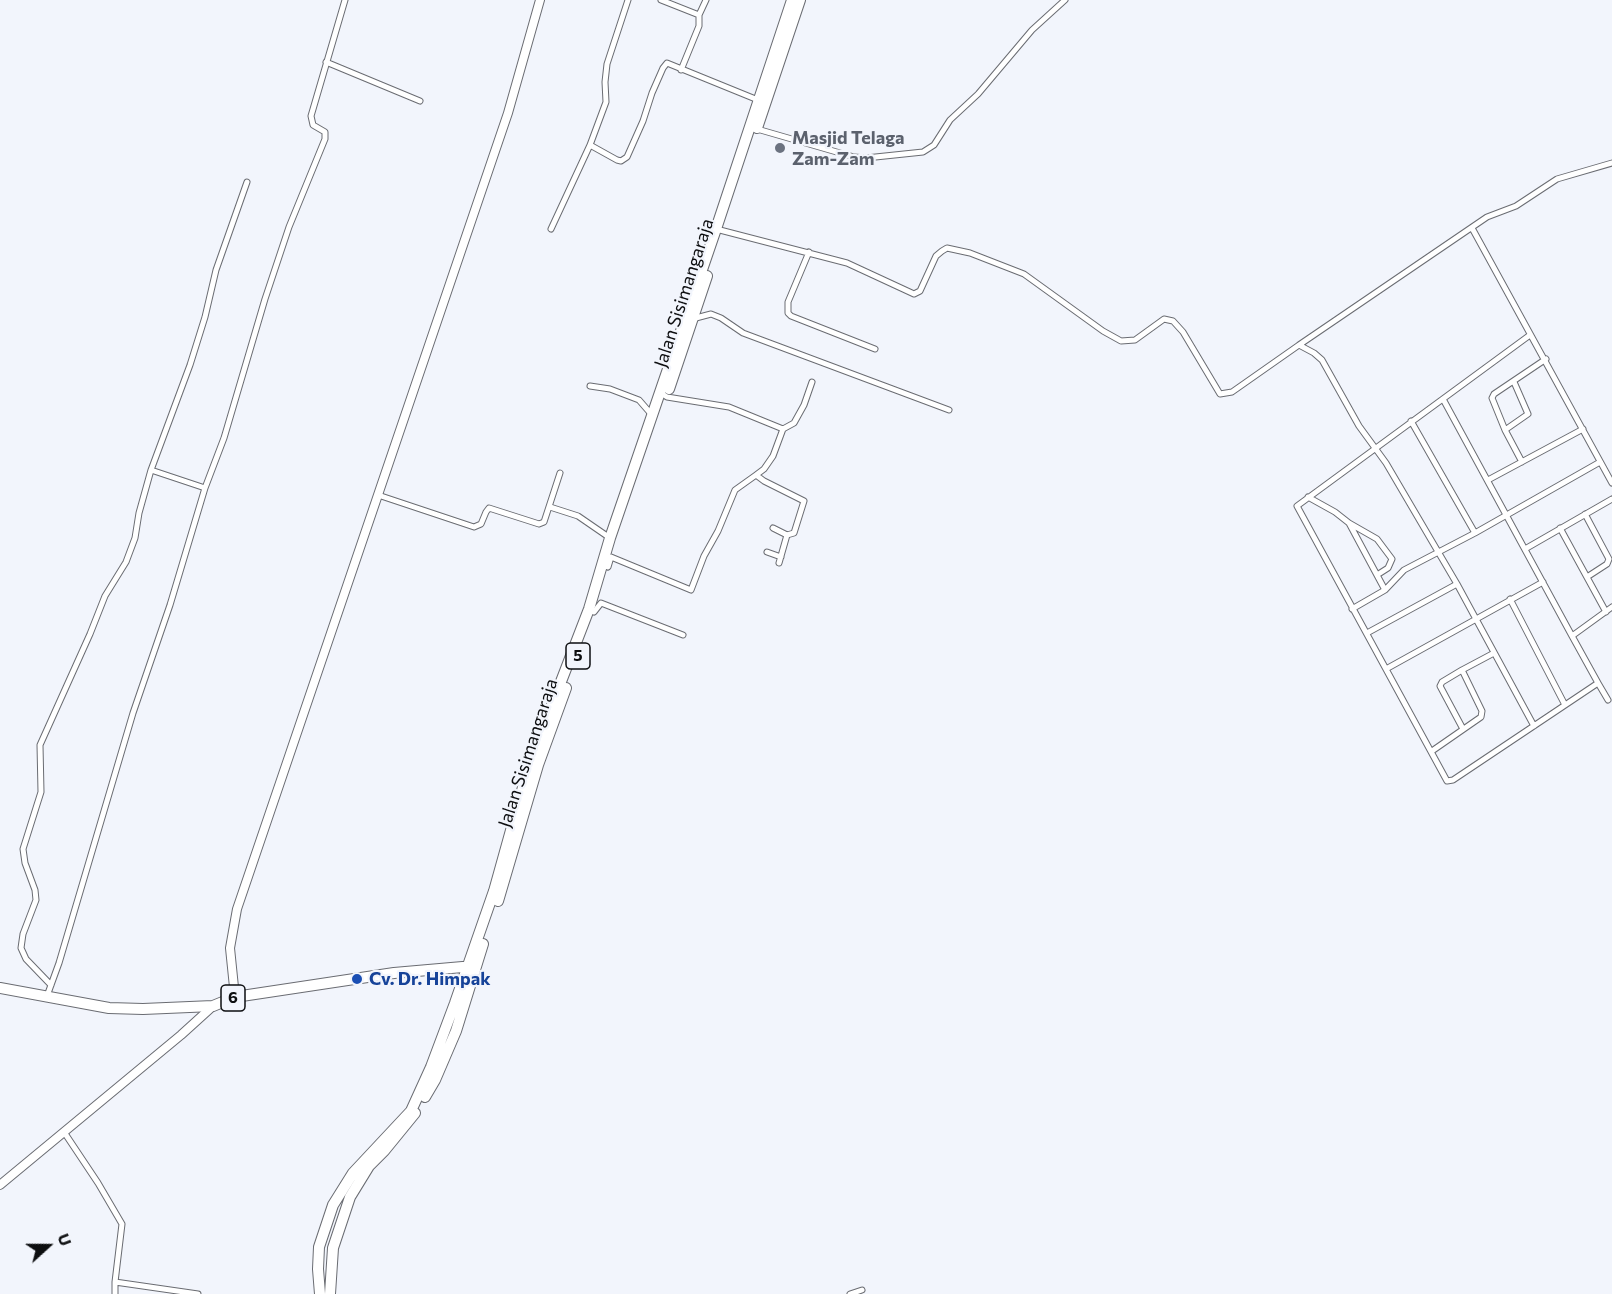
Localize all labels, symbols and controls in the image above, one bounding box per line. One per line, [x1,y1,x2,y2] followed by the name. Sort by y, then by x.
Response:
[792,127,904,170] place label: Masjid Telaga Zam-Zam
[773,141,787,155] marker: Masjid Telaga Zam-Zam
[650,216,718,370] street label: Jalan Sisimangaraja
[566,643,590,669] road number: 5
[494,676,562,830] street label: Jalan Sisimangaraja
[369,968,490,990] place label: Cv. Dr. Himpak
[350,972,364,986] marker: Cv. Dr. Himpak
[221,985,245,1011] road number: 6
[18,1216,78,1276] north arrow
[54,1231,76,1248] text: U

